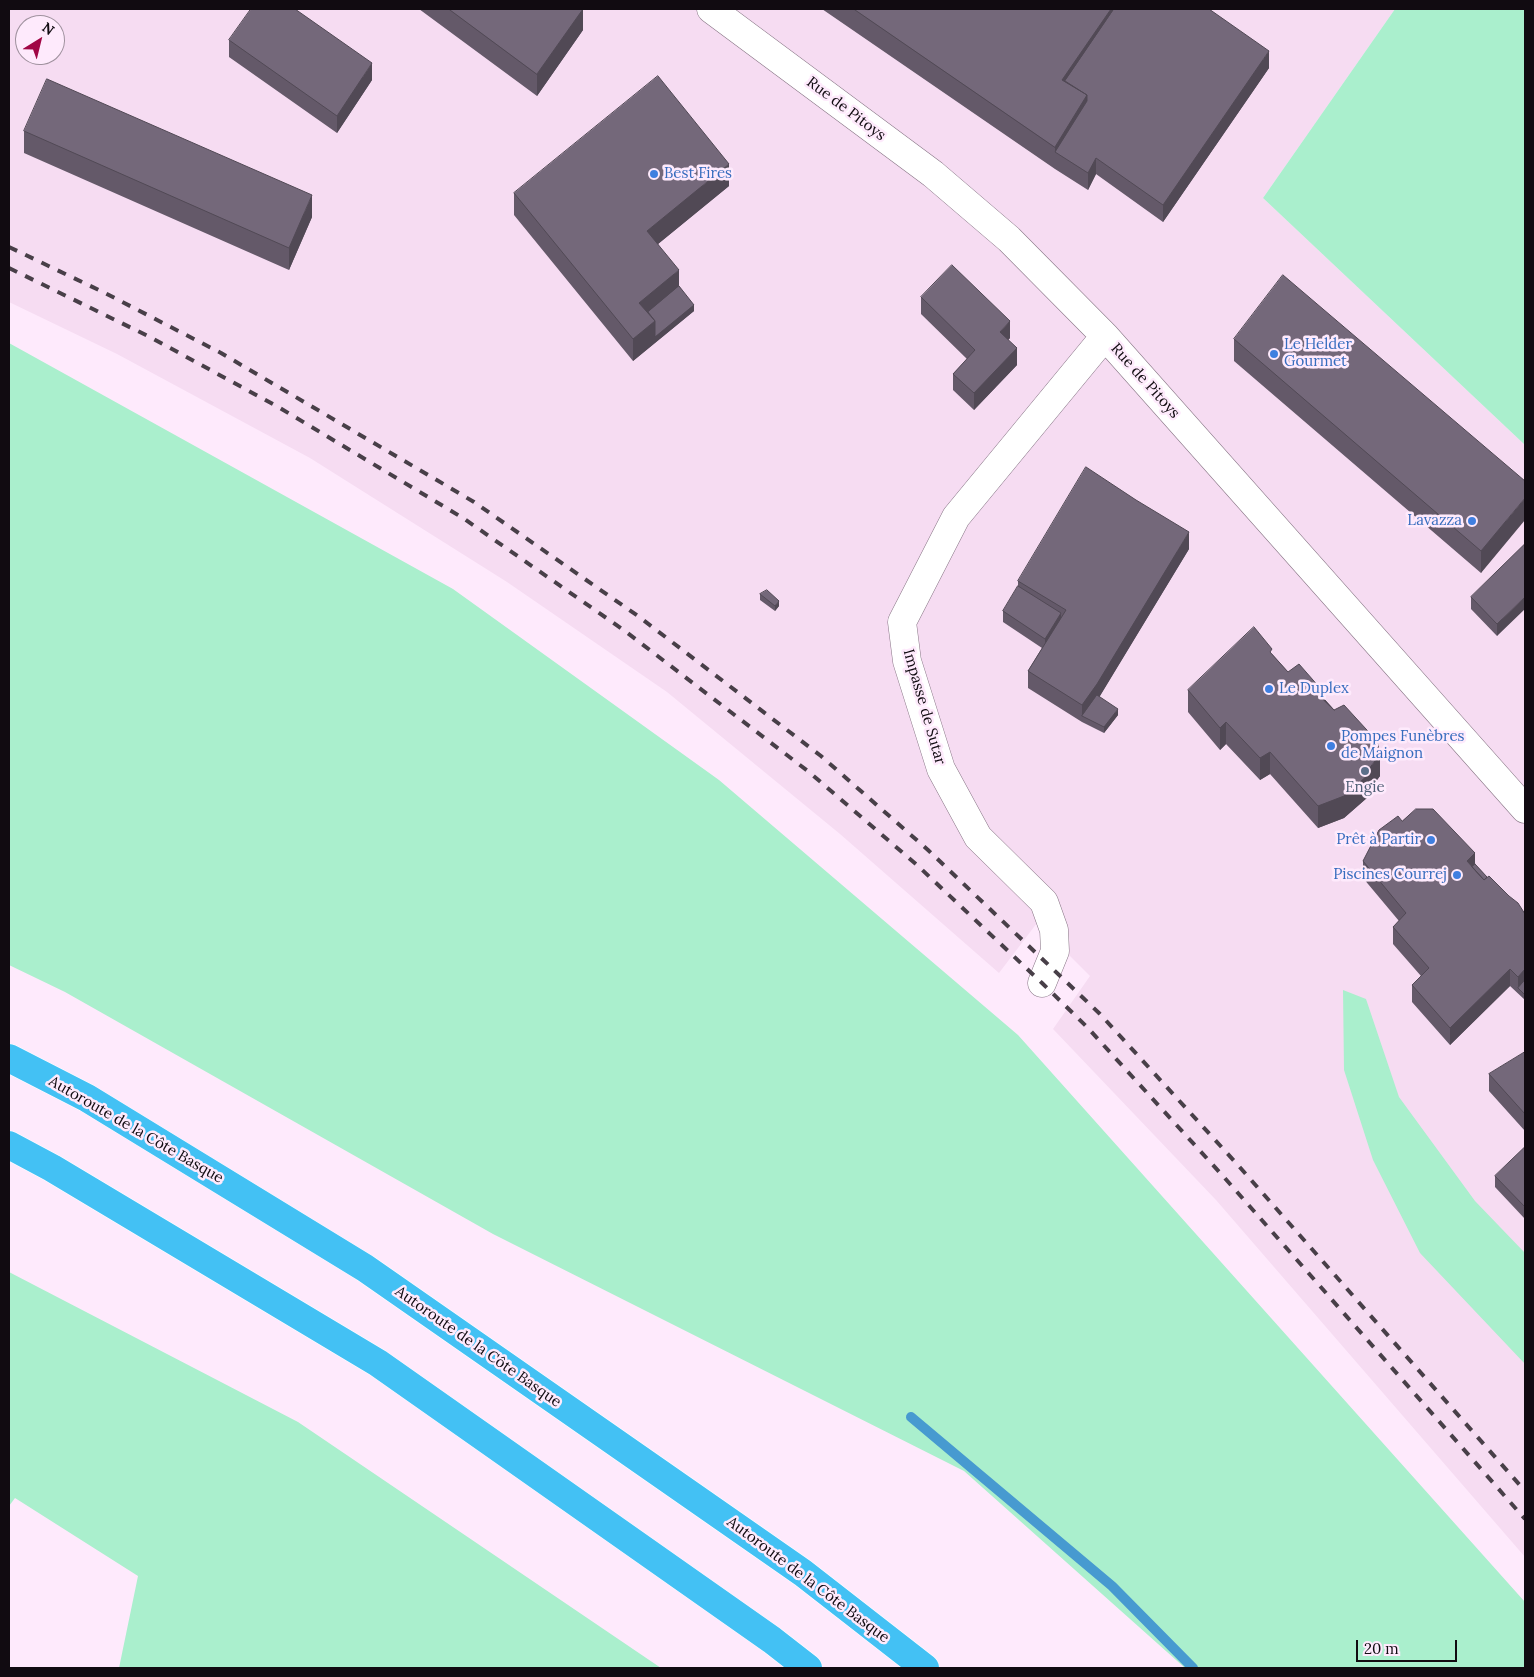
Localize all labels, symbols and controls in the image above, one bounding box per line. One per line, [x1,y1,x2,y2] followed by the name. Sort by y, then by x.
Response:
[15,15,65,65] north arrow
[39,18,58,39] text: N
[803,73,889,145] street label: Rue de Pitoys
[664,165,732,183] place label: Best Fires
[648,168,660,180] marker: Best Fires
[1284,336,1352,371] place label: Le Helder Gourmet
[1107,340,1183,422] street label: Rue de Pitoys
[1268,348,1280,360] marker: Le Helder Gourmet
[1407,512,1462,530] place label: Lavazza
[1466,515,1478,527] marker: Lavazza
[899,647,949,767] street label: Impasse de Sutar
[1279,680,1349,698] place label: Le Duplex
[1263,683,1275,695] marker: Le Duplex
[1341,728,1465,763] place label: Pompes Funèbres de Maignon
[1325,740,1337,752] marker: Pompes Funèbres de Maignon
[1359,765,1371,777] marker: Engie
[1345,779,1385,797] place label: Engie
[1336,831,1421,849] place label: Prêt à Partir
[1425,834,1437,846] marker: Prêt à Partir
[1333,866,1447,884] place label: Piscines Courrej
[1451,869,1463,881] marker: Piscines Courrej
[45,1073,227,1187] street label: Autoroute de la Côte Basque
[391,1283,565,1411] street label: Autoroute de la Côte Basque
[723,1513,893,1647] street label: Autoroute de la Côte Basque
[1359,1630,1460,1662] scale bar
[1364,1639,1399,1658] text: 20 m

